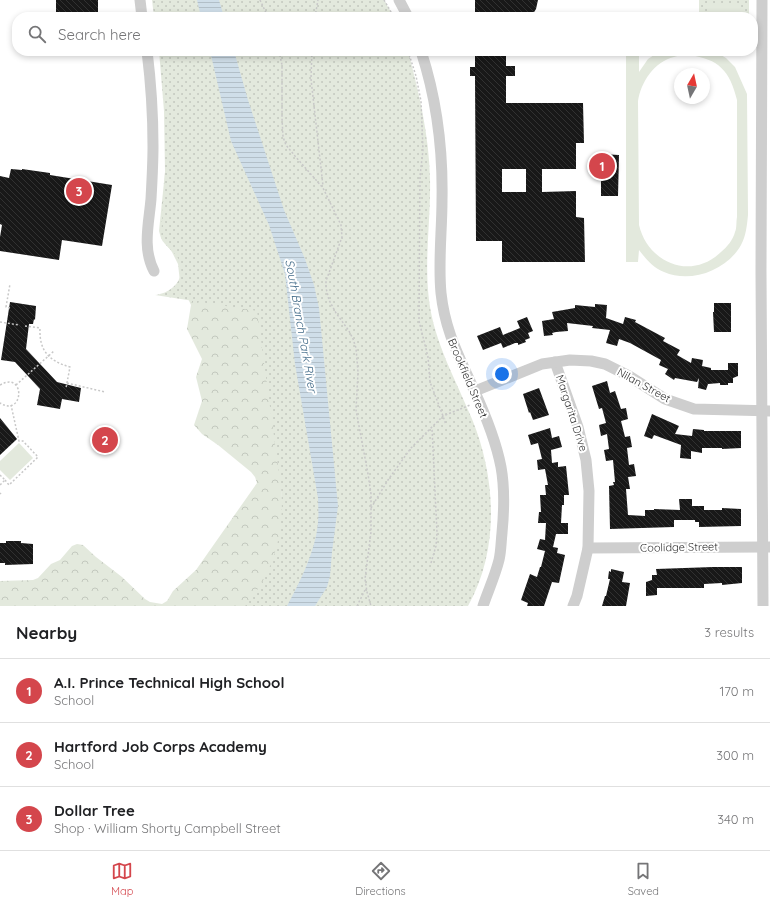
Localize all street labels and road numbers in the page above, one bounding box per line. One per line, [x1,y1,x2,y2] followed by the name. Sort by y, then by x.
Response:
[445,336,491,420] street label: Brookfield Street
[615,365,673,406] street label: Nilan Street
[553,373,591,453] street label: Margarita Drive
[640,539,718,555] street label: Coolidge Street

